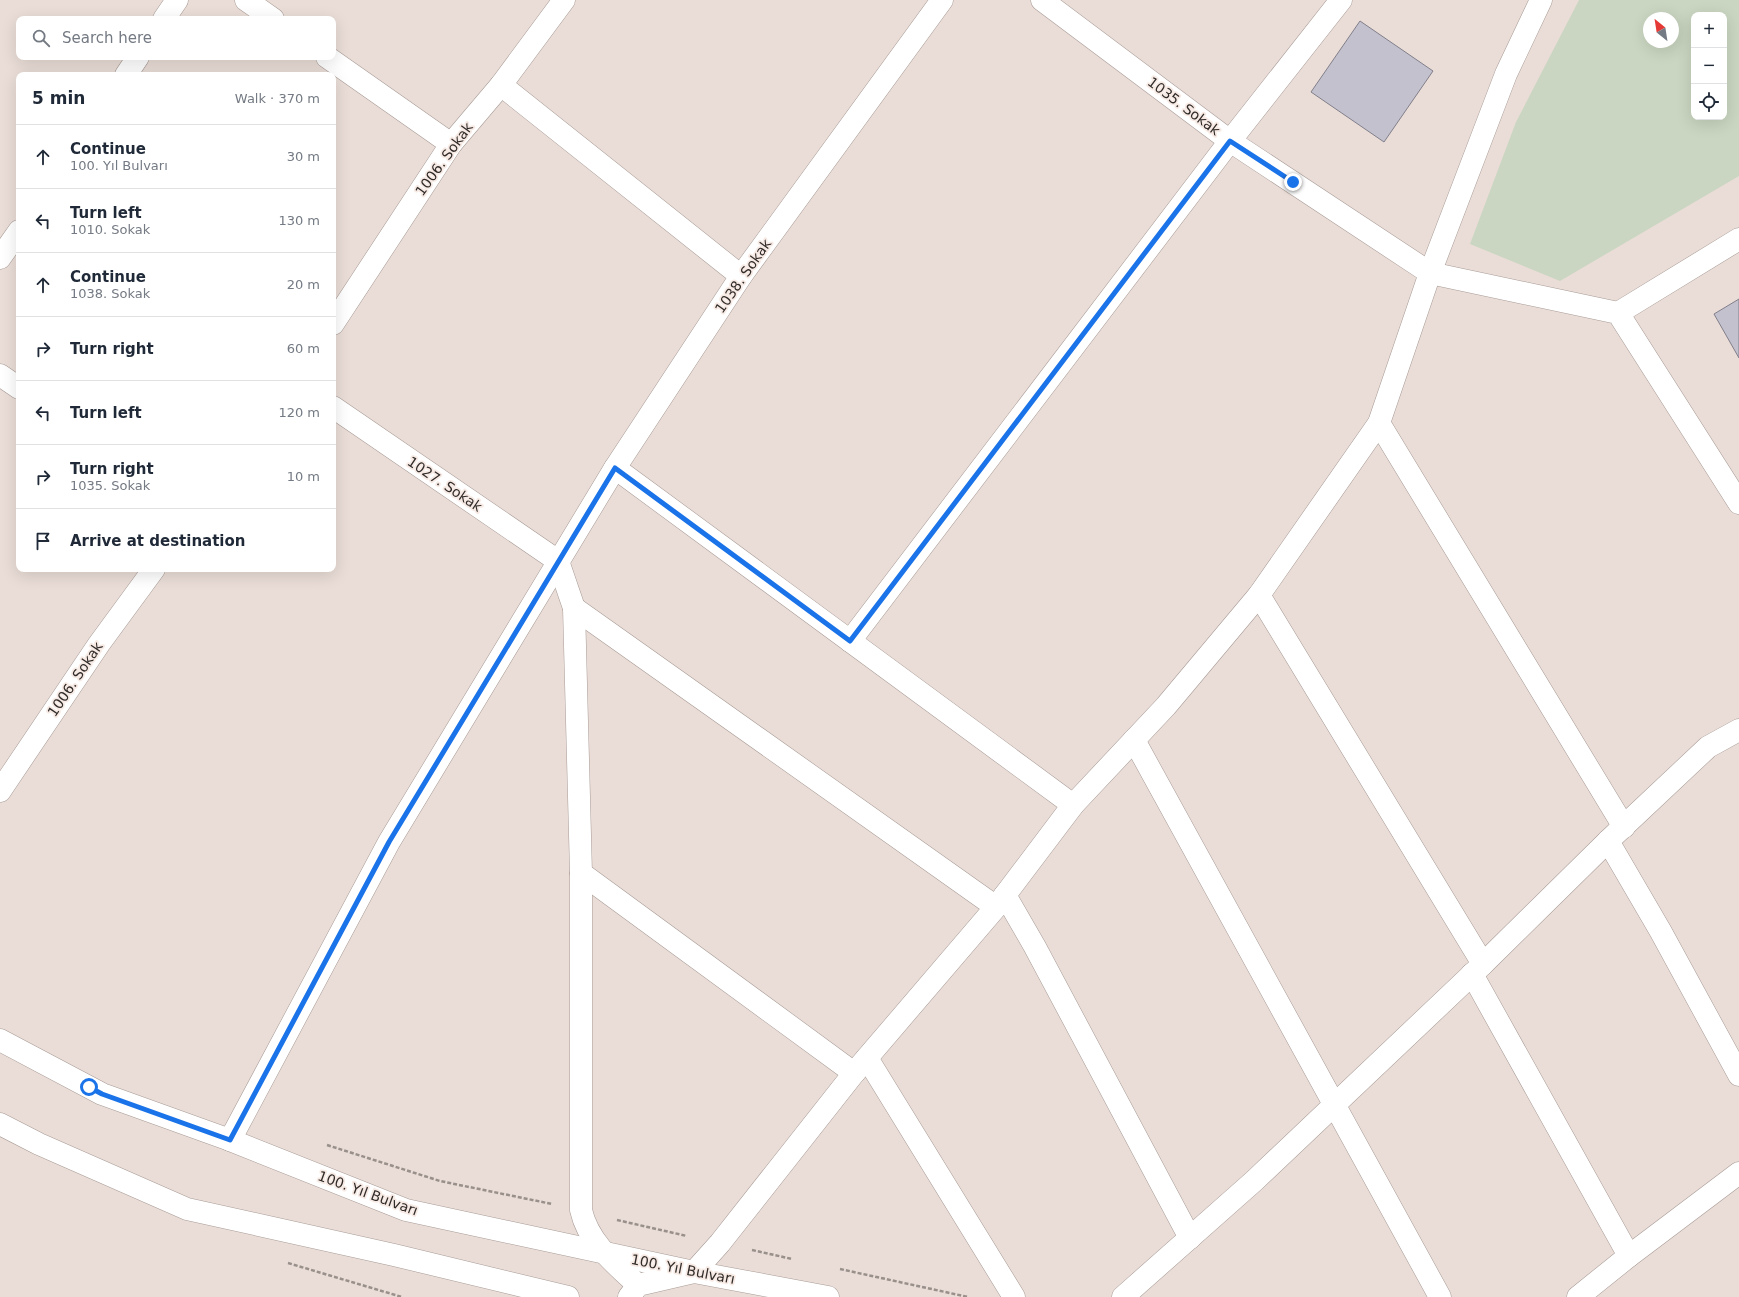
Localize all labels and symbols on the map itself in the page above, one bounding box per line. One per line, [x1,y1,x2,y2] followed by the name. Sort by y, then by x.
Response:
[1643,12,1679,48] north arrow
[1145,74,1224,139] street label: 1035. Sokak
[412,119,476,199] street label: 1006. Sokak
[1284,173,1302,191] route end
[712,235,775,316] street label: 1038. Sokak
[405,453,486,515] street label: 1027. Sokak
[44,638,106,719] street label: 1006. Sokak
[80,1078,98,1096] route start
[316,1167,420,1219] street label: 100. Yıl Bulvarı
[630,1251,736,1287] street label: 100. Yıl Bulvarı

